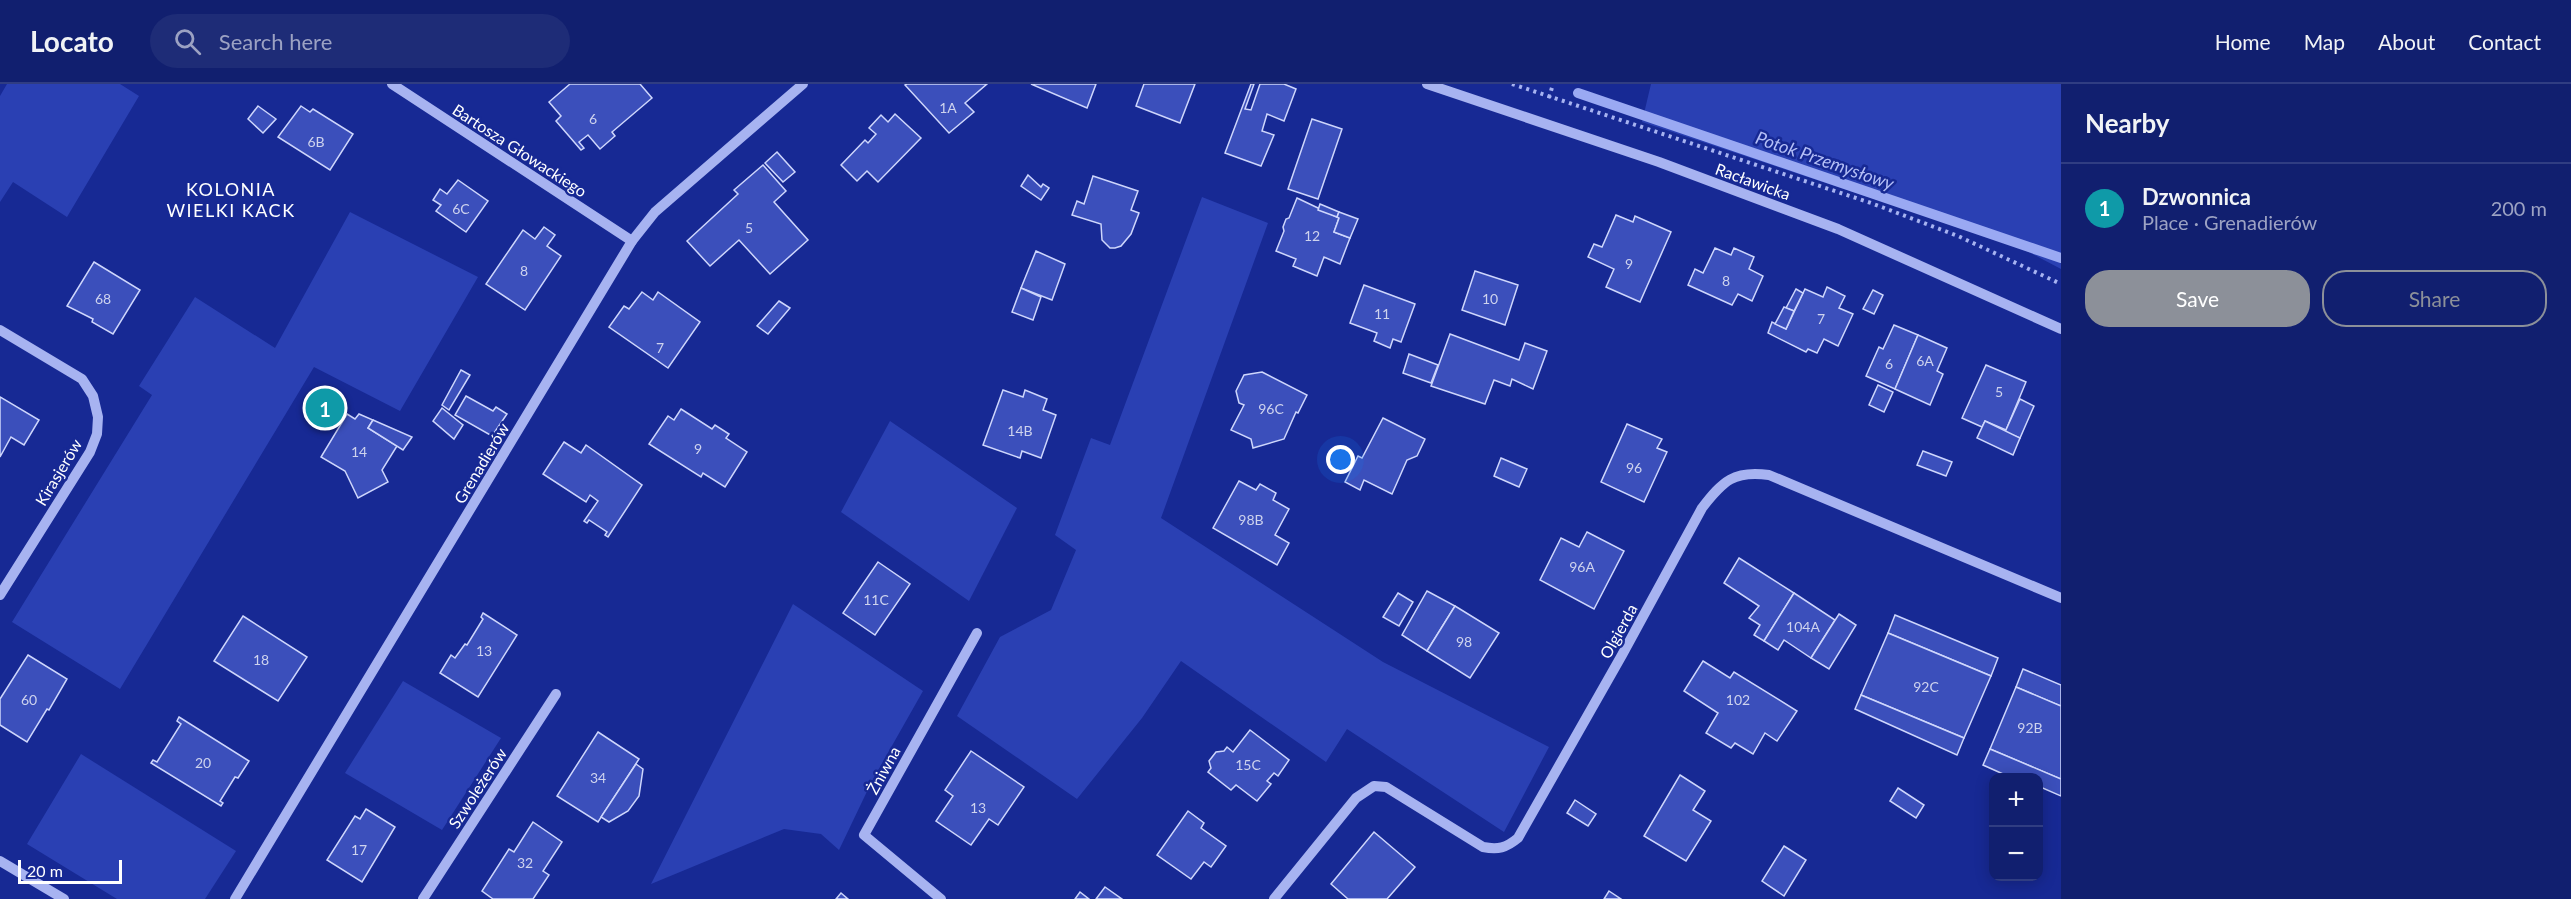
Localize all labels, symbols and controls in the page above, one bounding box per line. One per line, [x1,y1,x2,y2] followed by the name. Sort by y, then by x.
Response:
[150,14,570,68] search box
[30,24,114,58] text: Locato
[171,25,204,58] icon: search
[219,28,332,55] text: Search here
[2215,29,2271,54] text: Home
[2304,29,2345,54] text: Map
[2378,29,2435,54] text: About
[2468,29,2541,54] text: Contact
[449,99,591,201] street label: Bartosza Głowackiego
[939,99,957,116] house number: 1A
[2085,107,2170,139] text: Nearby
[589,110,597,127] house number: 6
[1753,126,1897,194] water label: Potok Przemysłowy
[307,133,325,150] house number: 6B
[1713,159,1793,203] street label: Racławicka
[166,178,296,221] district label: KOLONIA WIELKI KACK
[2142,183,2251,210] text: Dzwonnica
[2099,196,2110,220] text: 1
[2491,196,2547,220] text: 200 m
[452,200,470,217] house number: 6C
[2142,210,2317,234] text: Place · Grenadierów
[745,219,753,236] house number: 5
[1304,227,1320,244] house number: 12
[1625,255,1633,272] house number: 9
[520,262,528,279] house number: 8
[2085,270,2310,327] button: Save
[2322,270,2547,327] button: Share
[1722,272,1730,289] house number: 8
[95,290,111,307] house number: 68
[1482,290,1498,307] house number: 10
[1374,305,1390,322] house number: 11
[1817,310,1825,327] house number: 7
[656,339,664,356] house number: 7
[1916,352,1934,369] house number: 6A
[1885,355,1893,372] house number: 6
[1995,383,2003,400] house number: 5
[306,386,344,430] pin: 1
[1258,400,1284,417] house number: 96C
[450,419,513,507] street label: Grenadierów
[1007,422,1033,439] house number: 14B
[31,435,86,509] street label: Kirasjerów
[694,440,702,457] house number: 9
[351,443,367,460] house number: 14
[1326,445,1355,474] your location
[1626,459,1642,476] house number: 96
[1238,511,1264,528] house number: 98B
[1569,558,1595,575] house number: 96A
[863,591,889,608] house number: 11C
[1595,600,1641,662] street label: Olgierda
[1786,618,1820,635] house number: 104A
[1456,633,1472,650] house number: 98
[476,642,492,659] house number: 13
[253,651,269,668] house number: 18
[1913,678,1939,695] house number: 92C
[21,691,37,708] house number: 60
[1726,691,1750,708] house number: 102
[2017,719,2043,736] house number: 92B
[862,743,904,797] street label: Żniwna
[444,744,510,832] street label: Szwoleżerów
[195,754,211,771] house number: 20
[1235,756,1261,773] house number: 15C
[590,769,606,786] house number: 34
[1989,773,2043,881] map controls
[1989,773,2043,827] button: +
[970,799,986,816] house number: 13
[1989,827,2043,881] button: −
[351,841,367,858] house number: 17
[517,854,533,871] house number: 32
[18,857,122,884] scale bar
[27,861,63,880] text: 20 m

